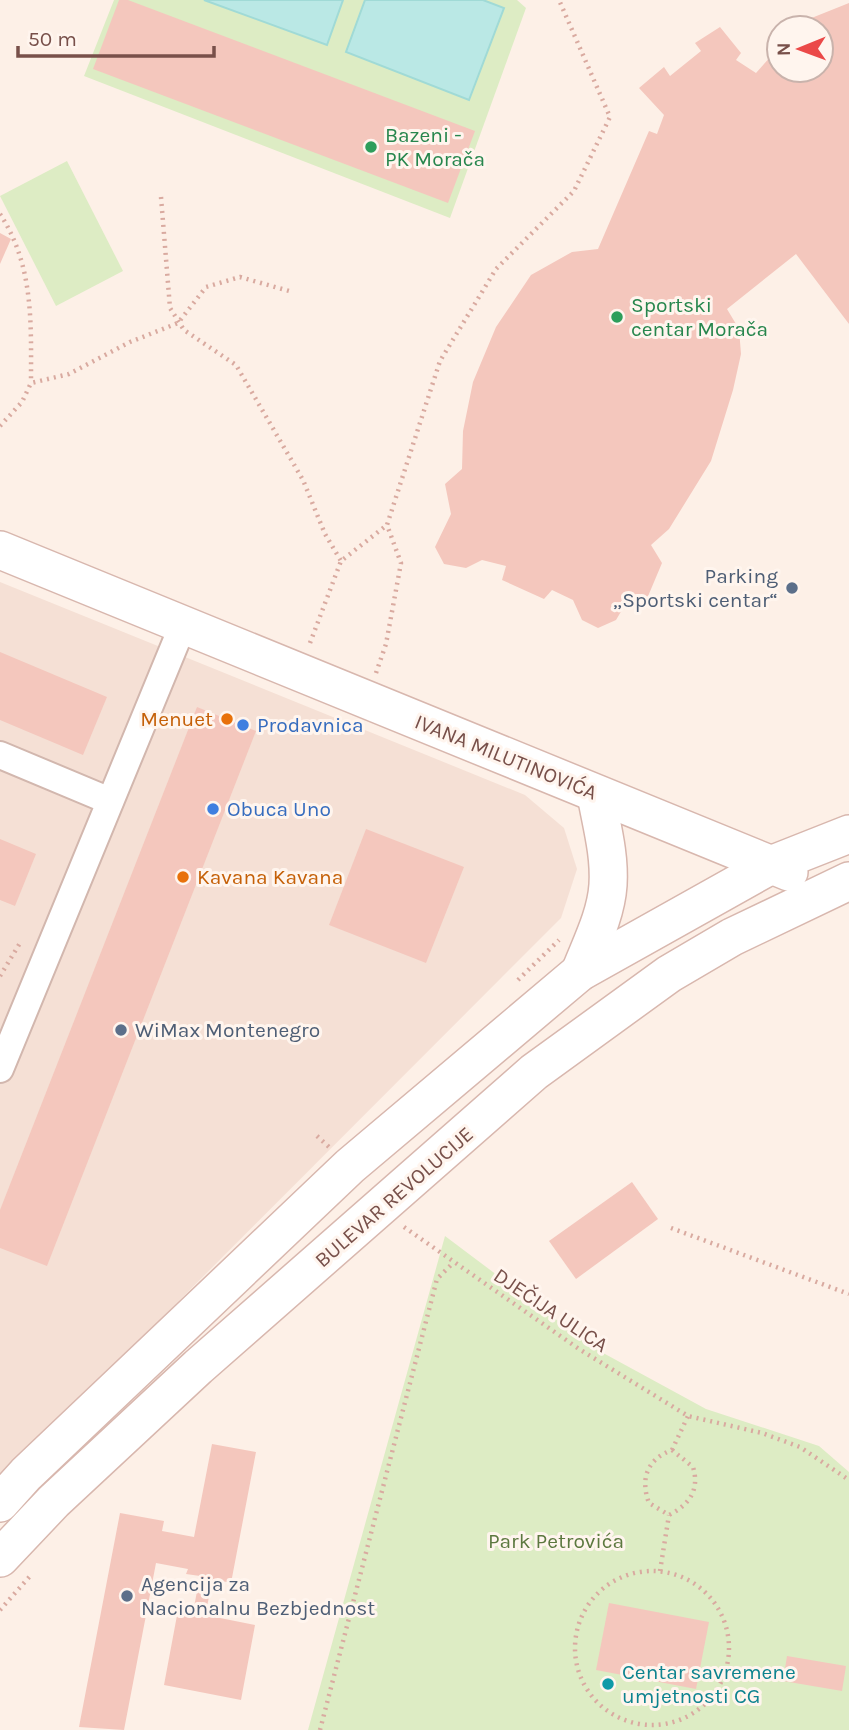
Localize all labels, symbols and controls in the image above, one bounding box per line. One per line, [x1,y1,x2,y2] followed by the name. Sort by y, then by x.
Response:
[18,14,214,58] scale bar
[765,14,835,84] north arrow
[28,27,77,51] text: 50 m
[773,42,795,56] text: N
[385,123,485,171] place label: Bazeni - PK Morača
[363,139,379,155] marker: Bazeni - PK Morača
[631,293,768,341] place label: Sportski centar Morača
[609,309,625,325] marker: Sportski centar Morača
[613,564,778,612] place label: Parking „Sportski centar“
[784,580,800,596] marker: Parking „Sportski centar“
[140,707,213,731] place label: Menuet
[411,709,601,805] street label: IVANA MILUTINOVIĆA
[219,711,235,727] marker: Menuet
[257,713,364,737] place label: Prodavnica
[235,717,251,733] marker: Prodavnica
[227,797,331,821] place label: Obuca Uno
[205,801,221,817] marker: Obuca Uno
[197,865,343,889] place label: Kavana Kavana
[175,869,191,885] marker: Kavana Kavana
[135,1018,320,1042] place label: WiMax Montenegro
[113,1022,129,1038] marker: WiMax Montenegro
[310,1122,478,1272] street label: BULEVAR REVOLUCIJE
[489,1263,613,1357] street label: DJEČIJA ULICA
[488,1529,624,1553] park label: Park Petrovića
[141,1572,375,1620] place label: Agencija za Nacionalnu Bezbjednost
[119,1588,135,1604] marker: Agencija za Nacionalnu Bezbjednost
[622,1660,796,1708] place label: Centar savremene umjetnosti CG
[600,1676,616,1692] marker: Centar savremene umjetnosti CG

